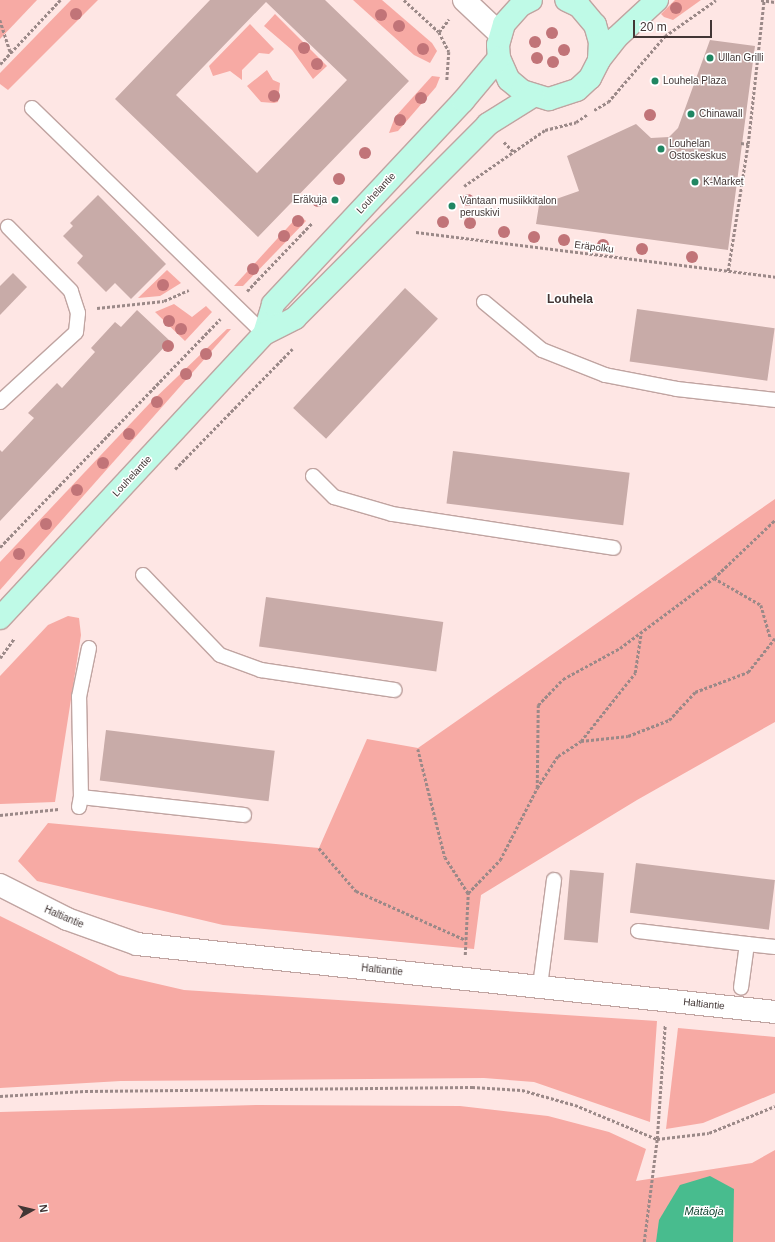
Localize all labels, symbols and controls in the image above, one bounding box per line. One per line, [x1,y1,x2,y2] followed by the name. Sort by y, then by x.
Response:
[635,12,714,38] scale bar
[640,20,667,34] text: 20 m
[718,52,764,64] place label: Ullan Grilli
[705,53,715,63] marker: Ullan Grilli
[663,75,726,87] place label: Louhela Plaza
[650,76,660,86] marker: Louhela Plaza
[699,108,742,120] place label: Chinawall
[686,109,696,119] marker: Chinawall
[669,137,726,160] place label: Louhelan Ostoskeskus
[656,144,666,154] marker: Louhelan Ostoskeskus
[354,170,398,216] street label: Louhelantie
[703,176,744,188] place label: K-Market
[690,177,700,187] marker: K-Market
[293,194,327,206] place label: Eräkuja
[460,194,557,218] place label: Vantaan musiikkitalon peruskivi
[330,195,340,205] marker: Eräkuja
[447,201,457,211] marker: Vantaan musiikkitalon peruskivi
[574,239,614,255] street label: Eräpolku
[547,293,593,307] district label: Louhela
[110,453,154,499] street label: Louhelantie
[42,903,86,931] street label: Haltiantie
[361,962,403,978] street label: Haltiantie
[683,996,725,1012] street label: Haltiantie
[12,1190,52,1230] north arrow
[37,1204,50,1213] text: N
[684,1204,724,1218] water label: Mätäoja

